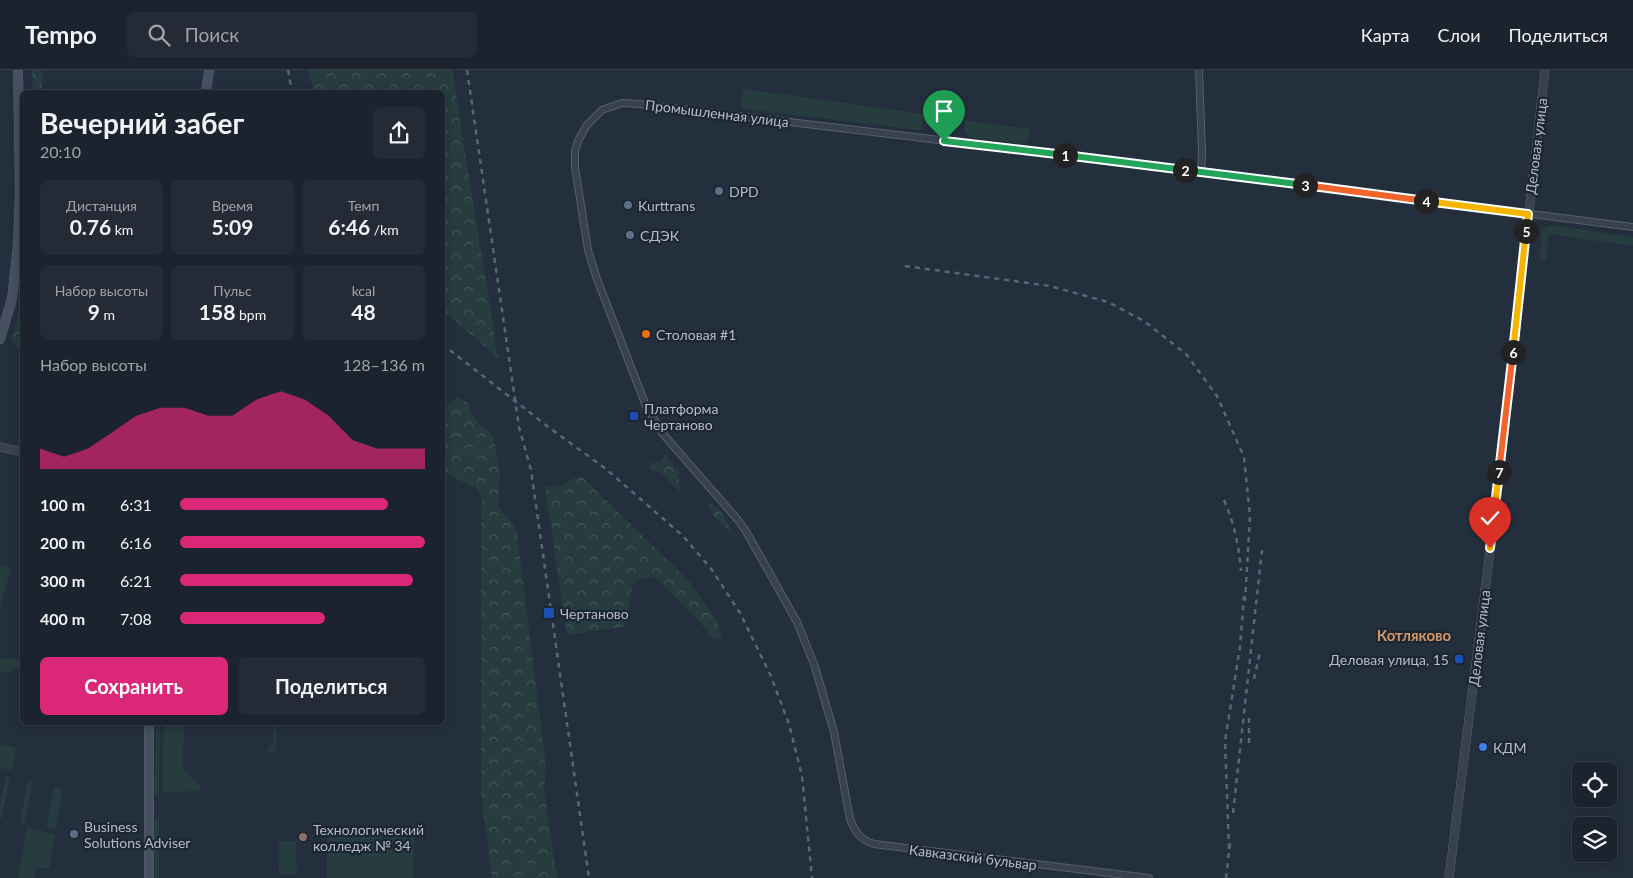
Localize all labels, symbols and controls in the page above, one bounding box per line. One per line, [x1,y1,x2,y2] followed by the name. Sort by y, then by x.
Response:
[127,12,477,57] search box
[25,20,97,49] text: Tempo
[145,21,173,49] icon: search
[185,23,239,46] text: Поиск
[1361,24,1409,46] text: Карта
[1437,24,1481,46] text: Слои
[1509,24,1608,46] text: Поделиться
[923,90,965,141] pin
[644,96,790,130] street label: Промышленная улица
[930,97,958,125] icon: arrive
[1522,97,1550,195] street label: Деловая улица
[40,106,244,140] text: Вечерний забег
[373,107,425,159] button: share
[40,142,81,161] text: 20:10
[1052,142,1078,168] pin: 1
[1061,147,1070,164] text: 1
[1172,158,1198,182] pin: 2
[1181,162,1190,179] text: 2
[1292,172,1318,198] pin: 3
[1301,177,1310,194] text: 3
[729,183,759,200] place label: DPD
[713,185,725,197] marker: DPD
[1414,188,1438,214] pin: 4
[1422,193,1431,210] text: 4
[66,197,137,214] text: Дистанция
[212,197,253,214] text: Время
[348,197,379,214] text: Темп
[638,197,695,214] place label: Kurttrans
[622,199,634,211] marker: Kurttrans
[70,214,111,239] text: 0.76
[212,214,253,239] text: 5:09
[328,214,370,239] text: 6:46
[1514,218,1538,244] pin: 5
[111,221,133,238] text: km
[370,221,399,238] text: /km
[1522,223,1531,240] text: 5
[640,227,680,244] place label: СДЭК
[624,229,636,241] marker: СДЭК
[55,282,148,299] text: Набор высоты
[213,282,252,299] text: Пульс
[352,282,375,299] text: kcal
[88,299,100,324] text: 9
[199,299,235,324] text: 158
[351,299,376,324] text: 48
[100,306,115,323] text: m
[235,306,266,323] text: bpm
[656,326,736,343] place label: Столовая #1
[640,328,652,340] marker: Столовая #1
[1500,340,1526,364] pin: 6
[1509,344,1518,361] text: 6
[40,355,147,374] text: Набор высоты
[343,355,425,374] text: 128–136 m
[644,400,718,433] place label: Платформа Чертаново
[628,410,640,422] marker: Платформа Чертаново
[1486,460,1512,484] pin: 7
[1495,464,1504,481] text: 7
[40,495,85,514] text: 100 m
[120,495,152,514] text: 6:31
[1469,497,1511,548] pin
[1476,504,1504,532] icon: check
[40,533,85,552] text: 200 m
[120,533,152,552] text: 6:16
[40,571,85,590] text: 300 m
[120,571,152,590] text: 6:21
[1465,589,1493,687] street label: Деловая улица
[560,605,629,622] place label: Чертаново
[542,606,556,620] marker: Чертаново
[40,609,85,628] text: 400 m
[120,609,152,628] text: 7:08
[1377,626,1452,644] district label: Котляково
[1329,651,1449,668] place label: Деловая улица, 15
[1453,653,1465,665] marker: Деловая улица, 15
[40,657,228,715] button: Сохранить
[238,657,425,715] button: Поделиться
[1493,739,1526,756] place label: КДМ
[1477,741,1489,753] marker: КДМ
[1572,762,1617,862] map controls
[1572,762,1617,807] button: locate
[1572,817,1617,862] button: layers
[84,818,190,851] place label: Business Solutions Adviser
[313,821,424,854] place label: Технологический колледж № 34
[68,828,80,840] marker: Business Solutions Adviser
[297,831,309,843] marker: Технологический колледж № 34
[908,841,1038,873] street label: Кавказский бульвар

